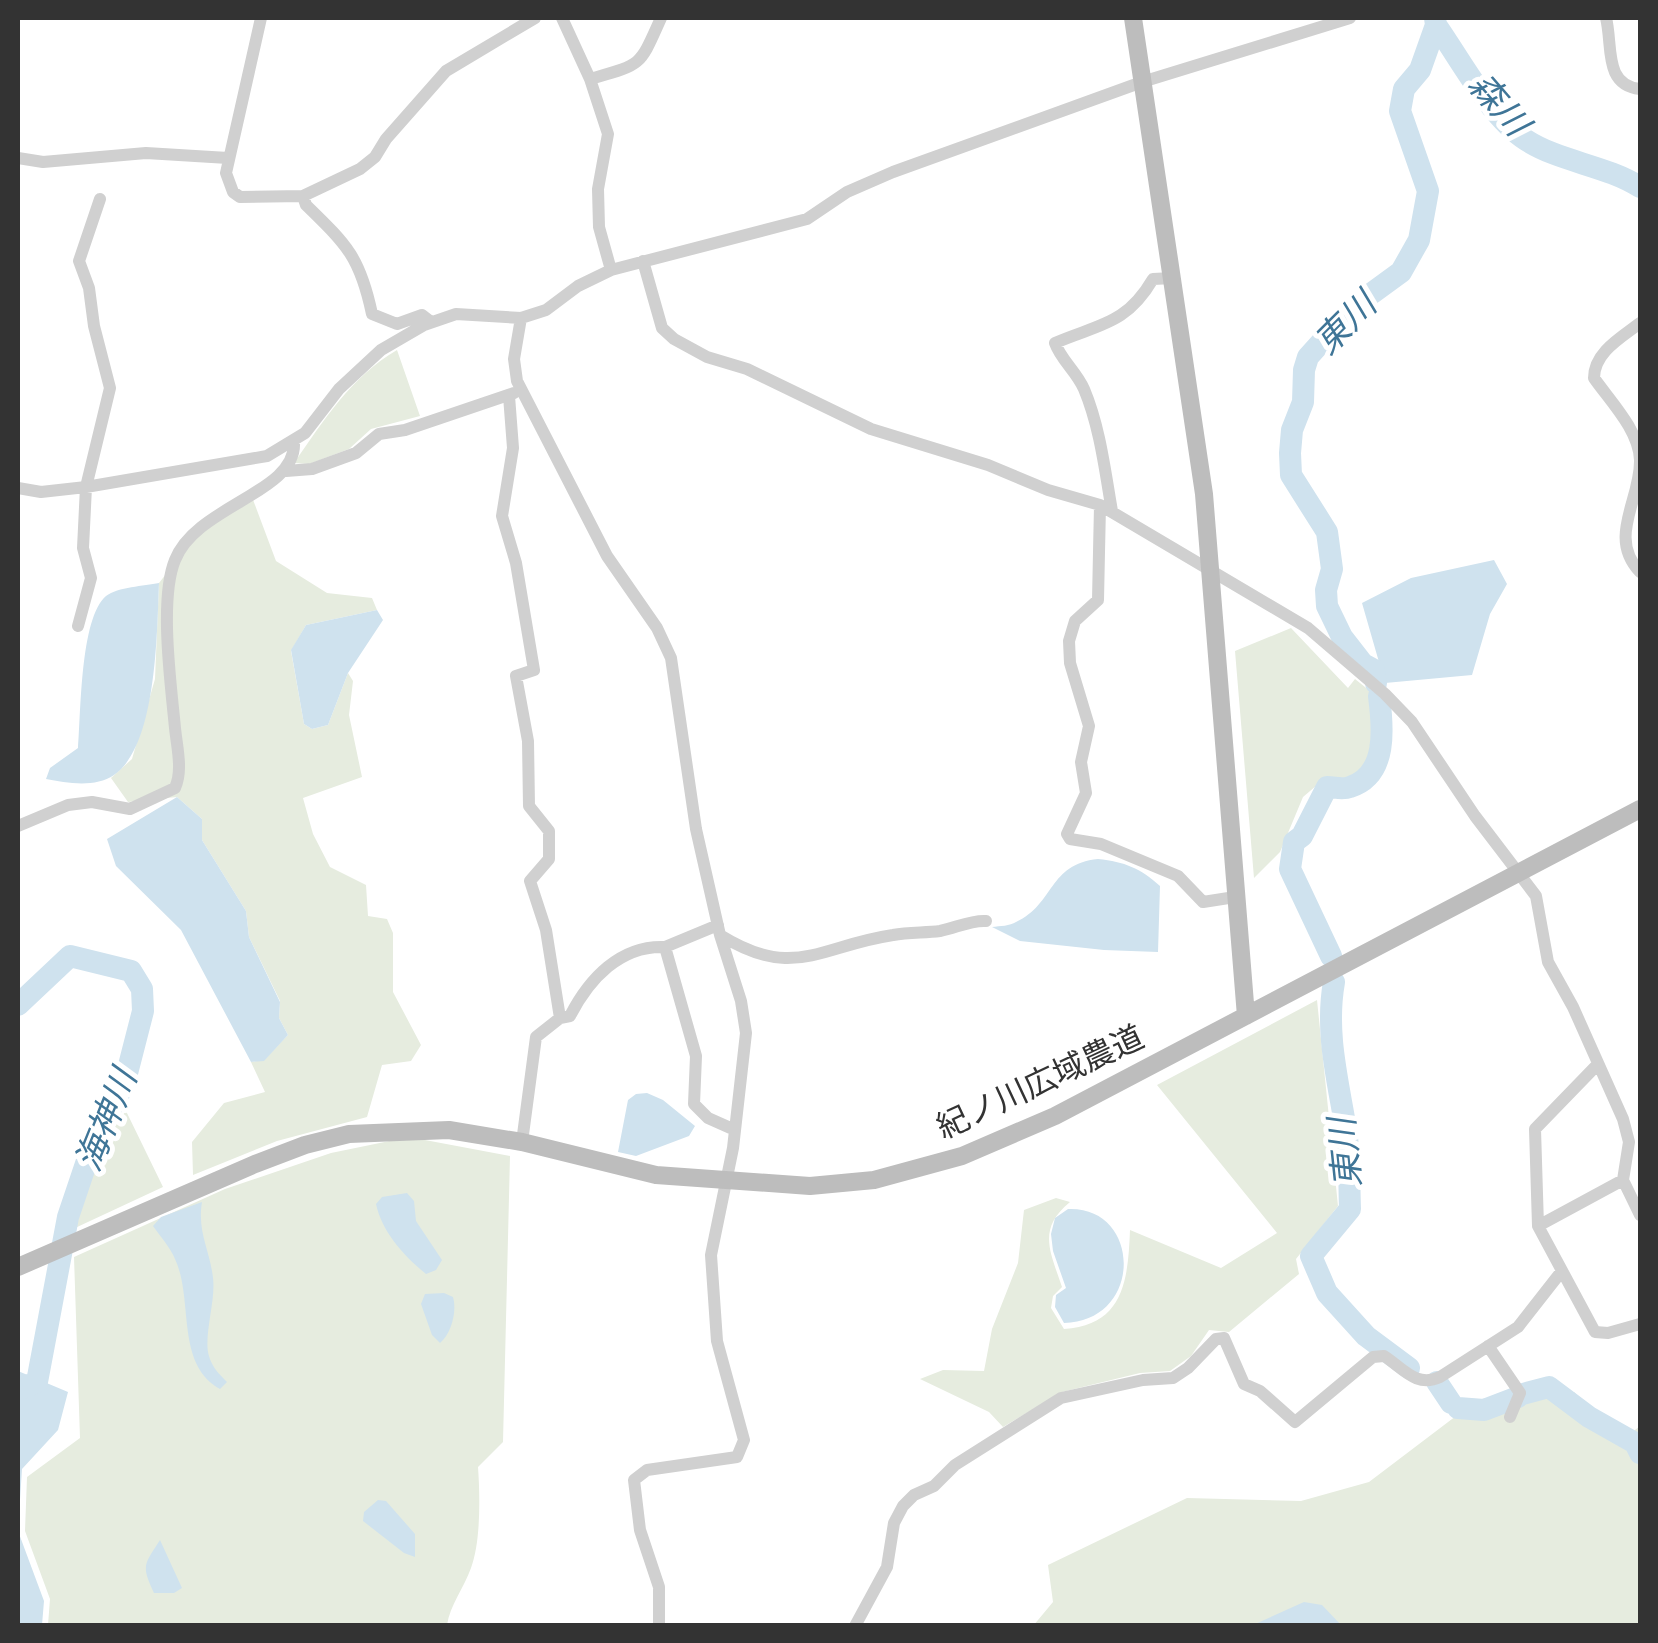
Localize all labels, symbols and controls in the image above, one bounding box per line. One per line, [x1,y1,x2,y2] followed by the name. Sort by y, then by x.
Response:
[1461,64,1540,147] water label: 森川
[1305,281,1387,362] water label: 東川
[930,1017,1149,1146] street label: 紀ノ川広域農道
[67,1060,146,1176] water label: 海神川
[1320,1112,1369,1190] water label: 東川

